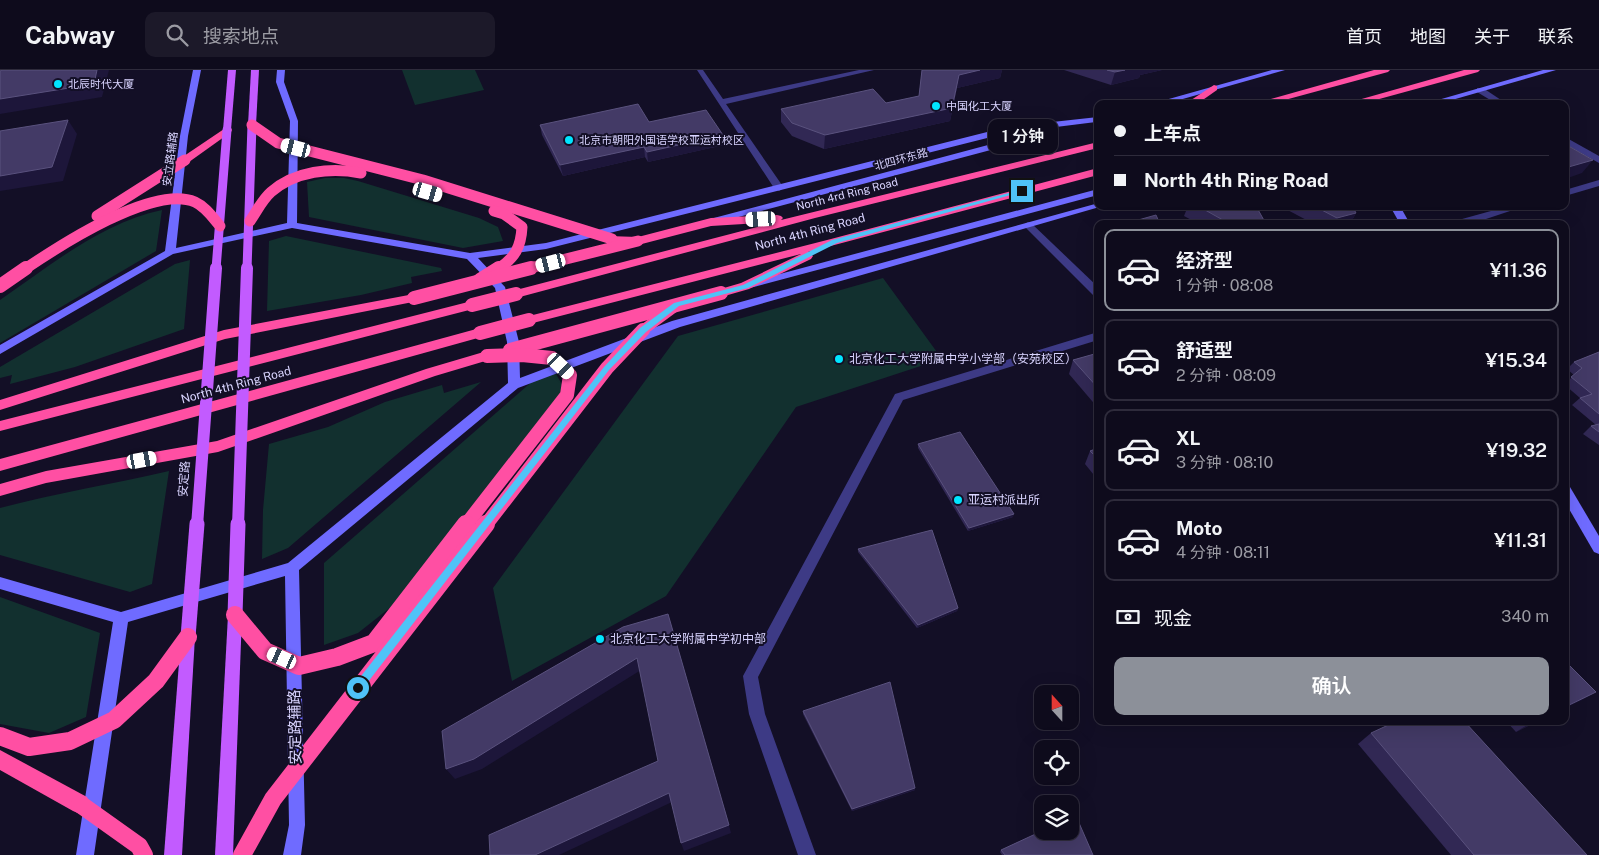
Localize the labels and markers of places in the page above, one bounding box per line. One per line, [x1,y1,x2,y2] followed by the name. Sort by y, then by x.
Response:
[52,78,64,90] marker: 北辰时代大厦
[68,78,134,90] place label: 北辰时代大厦
[930,100,942,112] marker: 中国化工大厦
[946,100,1012,112] place label: 中国化工大厦
[563,134,575,146] marker: 北京市朝阳外国语学校亚运村校区
[579,134,744,146] place label: 北京市朝阳外国语学校亚运村校区
[849,352,1077,366] place label: 北京化工大学附属中学小学部（安苑校区）
[833,353,845,365] marker: 北京化工大学附属中学小学部（安苑校区）
[968,493,1040,507] place label: 亚运村派出所
[952,494,964,506] marker: 亚运村派出所
[610,632,766,646] place label: 北京化工大学附属中学初中部
[594,633,606,645] marker: 北京化工大学附属中学初中部

